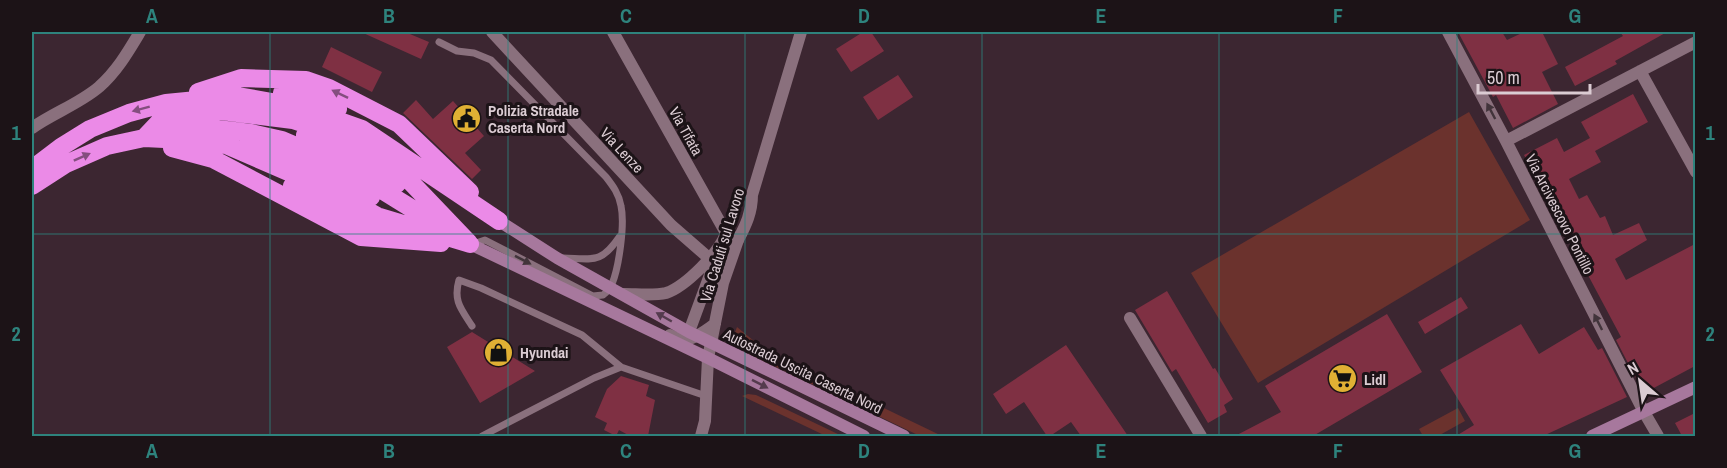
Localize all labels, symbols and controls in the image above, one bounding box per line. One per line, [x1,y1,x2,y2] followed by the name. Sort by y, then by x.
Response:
[146,2,158,29] text: A
[383,2,395,29] text: B
[620,2,632,29] text: C
[858,2,870,29] text: D
[1096,2,1107,29] text: E
[1333,2,1343,29] text: F
[1569,2,1581,29] text: G
[1478,57,1590,95] scale bar
[1487,65,1520,90] text: 50 m
[331,89,348,98] one-way arrow
[488,100,579,138] place label: Polizia Stradale Caserta Nord
[1486,102,1496,119] one-way arrow
[451,103,483,135] public building icon: Polizia Stradale Caserta Nord
[664,103,708,159] street label: Via Tifata
[132,105,150,115] one-way arrow
[11,119,21,146] text: 1
[1705,119,1715,146] text: 1
[596,123,649,177] street label: Via Lenze
[1521,150,1599,278] street label: Via Arcivescovo Pontillo
[73,152,91,162] one-way arrow
[695,185,749,305] street label: Via Caduti sul Lavoro
[515,255,532,265] one-way arrow
[656,312,672,323] one-way arrow
[1594,314,1603,331] one-way arrow
[11,320,21,347] text: 2
[1705,320,1715,347] text: 2
[719,323,886,419] street label: Autostrada Uscita Caserta Nord
[483,336,515,368] shop icon: Hyundai
[520,342,569,363] place label: Hyundai
[1610,351,1670,411] north arrow
[1623,356,1642,380] text: N
[1327,363,1359,395] supermarket icon: Lidl
[1364,369,1386,390] place label: Lidl
[752,379,769,389] one-way arrow
[146,437,158,464] text: A
[383,437,395,464] text: B
[620,437,632,464] text: C
[858,437,870,464] text: D
[1096,437,1107,464] text: E
[1333,437,1343,464] text: F
[1569,437,1581,464] text: G

